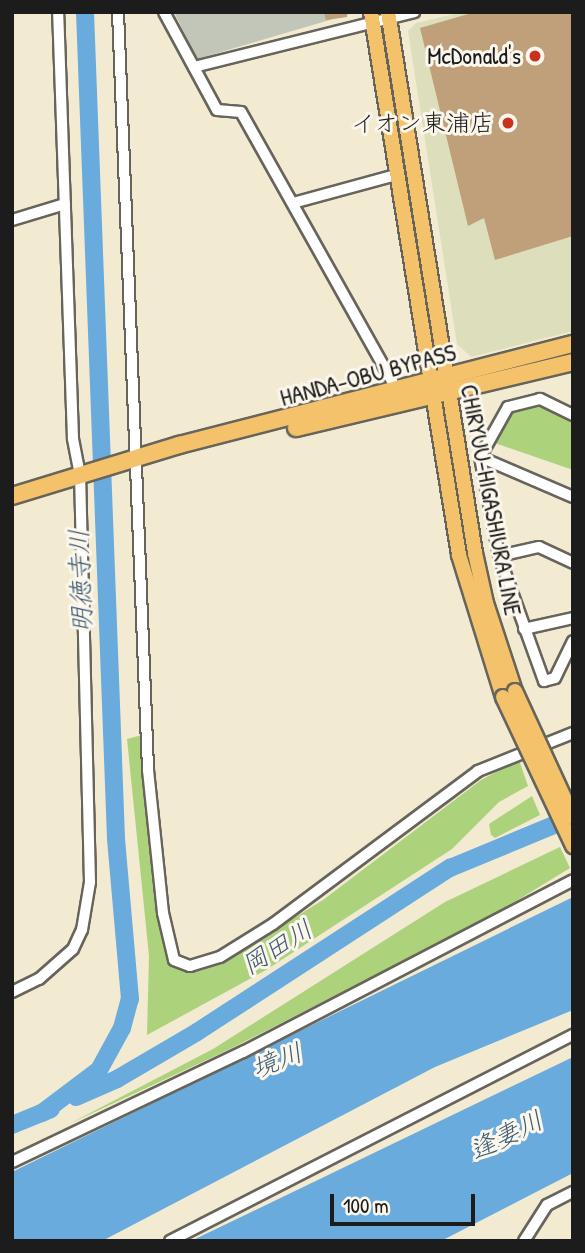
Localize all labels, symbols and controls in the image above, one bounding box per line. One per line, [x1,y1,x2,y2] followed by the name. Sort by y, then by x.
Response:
[427,42,521,70] place label: McDonald's
[527,48,543,64] marker: McDonald's
[350,109,494,137] place label: イオン東浦店
[500,115,516,131] marker: イオン東浦店
[277,338,459,412] street label: HANDA-OBU BYPASS
[454,382,528,618] street label: CHIRYUU-HIGASHIURA LINE
[63,528,97,634] water label: 明徳寺川
[236,913,318,981] water label: 岡田川
[247,1036,307,1084] water label: 境川
[464,1104,548,1166] water label: 逢妻川
[333,1180,478,1224] scale bar
[343,1191,389,1220] text: 100 m

